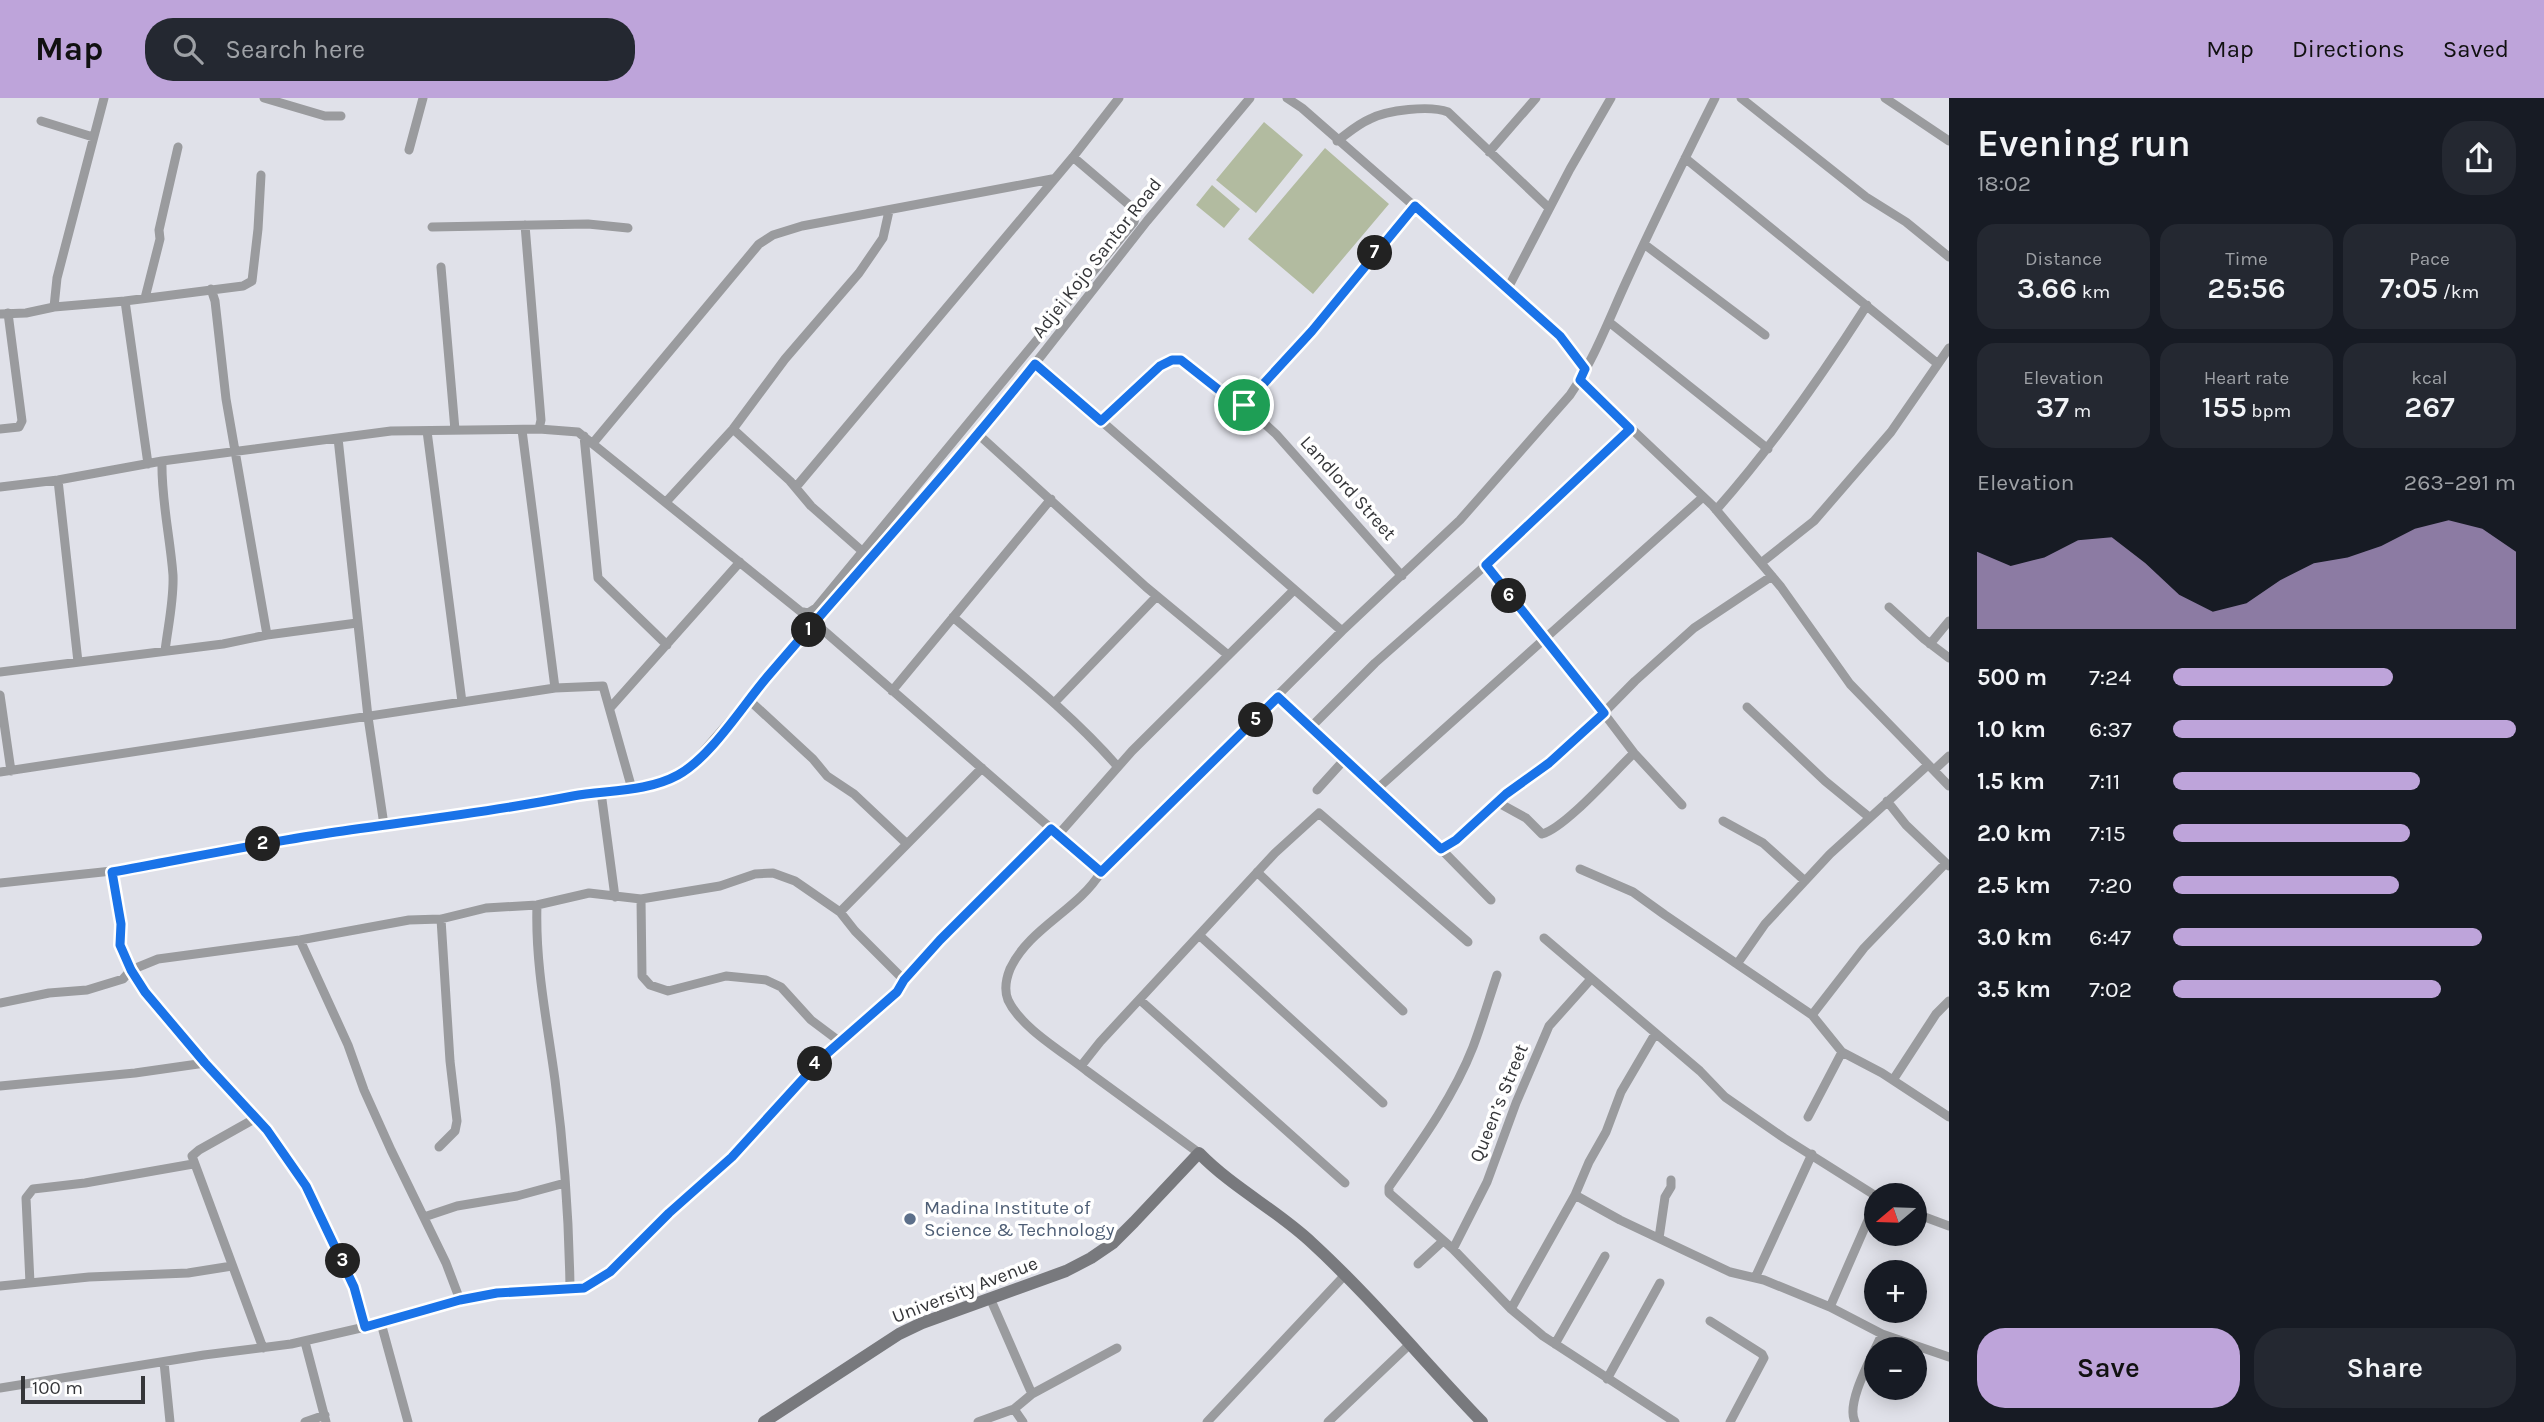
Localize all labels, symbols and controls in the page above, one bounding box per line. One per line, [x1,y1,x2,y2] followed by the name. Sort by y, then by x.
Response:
[145,18,635,81] search box
[35,30,103,68] text: Map
[169,30,207,68] icon: search
[225,34,365,65] text: Search here
[2206,35,2254,63] text: Map
[2292,35,2405,63] text: Directions
[2443,35,2509,63] text: Saved
[1977,121,2191,166] text: Evening run
[2442,121,2516,195] button: share
[1977,170,2031,197] text: 18:02
[1028,174,1166,342] street label: Adjei Kojo Santor Road
[1358,236,1392,270] pin: 7
[1370,241,1379,263] text: 7
[2025,248,2102,270] text: Distance
[2225,248,2268,270] text: Time
[2409,248,2450,270] text: Pace
[2017,270,2077,306] text: 3.66
[2207,270,2286,306] text: 25:56
[2380,270,2438,306] text: 7:05
[2077,281,2110,303] text: km
[2438,281,2479,303] text: /km
[2023,367,2104,389] text: Elevation
[2204,367,2289,389] text: Heart rate
[2411,367,2448,389] text: kcal
[1214,375,1274,435] pin
[1225,386,1263,424] icon: arrive
[2036,389,2069,425] text: 37
[2202,389,2247,425] text: 155
[2404,389,2455,425] text: 267
[2069,400,2091,422] text: m
[2247,400,2291,422] text: bpm
[1295,431,1401,545] street label: Landlord Street
[1977,469,2074,496] text: Elevation
[2404,469,2516,496] text: 263–291 m
[1492,578,1526,614] pin: 6
[1503,584,1514,606] text: 6
[792,612,826,648] pin: 1
[805,618,812,640] text: 1
[1977,664,2047,691] text: 500 m
[2089,664,2131,691] text: 7:24
[1238,702,1274,738] pin: 5
[1250,708,1261,730] text: 5
[1977,716,2046,743] text: 1.0 km
[2089,716,2132,743] text: 6:37
[1977,768,2045,795] text: 1.5 km
[2089,768,2120,795] text: 7:11
[1977,820,2052,847] text: 2.0 km
[2089,820,2126,847] text: 7:15
[246,826,280,862] pin: 2
[257,832,268,854] text: 2
[1977,872,2051,899] text: 2.5 km
[2089,872,2132,899] text: 7:20
[1977,924,2052,951] text: 3.0 km
[2089,924,2131,951] text: 6:47
[1977,976,2051,1003] text: 3.5 km
[2089,976,2132,1003] text: 7:02
[1465,1041,1533,1165] street label: Queen’s Street
[798,1046,832,1082] pin: 4
[809,1052,820,1074] text: 4
[1864,1183,1927,1246] north arrow
[1864,1183,1927,1400] map controls
[924,1197,1115,1241] place label: Madina Institute of Science & Technology
[902,1211,918,1227] marker: Madina Institute of Science & Technology
[326,1244,360,1278] pin: 3
[337,1249,348,1271] text: 3
[889,1252,1041,1328] street label: University Avenue
[1864,1260,1927,1323] button: +
[1977,1328,2240,1408] button: Save
[2254,1328,2516,1408] button: Share
[1864,1337,1927,1400] button: −
[21,1373,145,1405] scale bar
[32,1377,83,1399] text: 100 m

